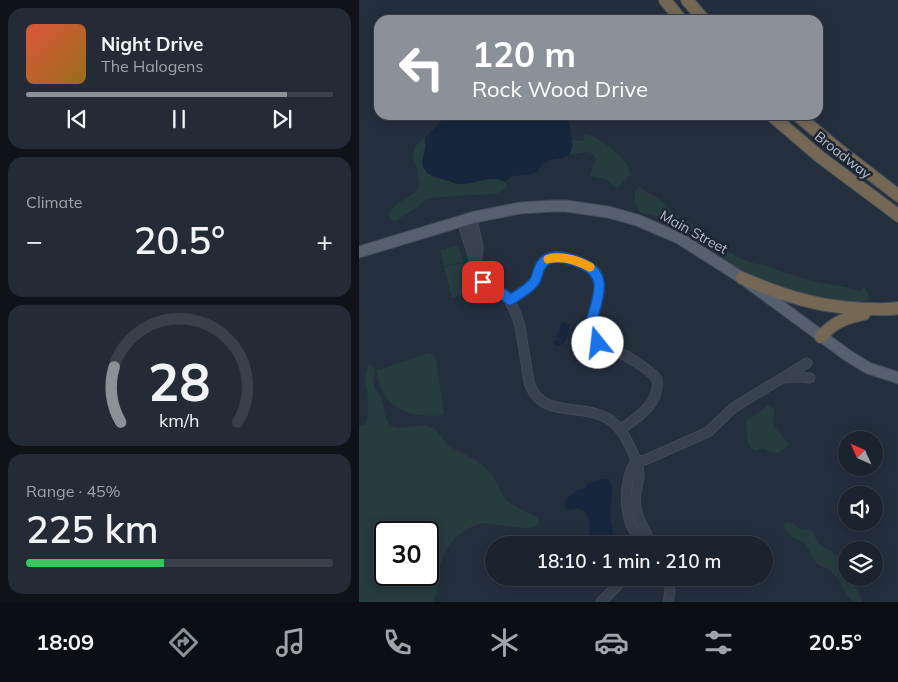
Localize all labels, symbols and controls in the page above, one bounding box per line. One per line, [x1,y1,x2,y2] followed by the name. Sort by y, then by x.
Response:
[101,32,203,56] text: Night Drive
[472,32,576,76] text: 120 m
[389,35,454,100] icon: left
[101,56,203,76] text: The Halogens
[472,75,648,103] text: Rock Wood Drive
[63,105,91,133] icon: previous
[165,105,193,133] icon: pause
[268,105,296,133] icon: next
[811,127,875,183] street label: Broadway
[26,192,82,212] text: Climate
[657,206,731,258] street label: Main Street
[134,216,225,264] text: 20.5°
[26,223,43,258] text: −
[316,223,333,258] text: +
[462,261,504,303] pin
[469,268,497,296] icon: arrive
[571,316,623,368] position arrow
[148,349,211,414] text: 28
[159,409,200,431] text: km/h
[838,431,883,476] north arrow
[838,431,883,586] map controls
[26,481,121,501] text: Range · 45%
[838,486,883,531] button: sound
[26,505,159,553] text: 225 km
[374,521,439,586] speed limit sign: 30
[838,541,883,586] button: layers
[536,549,722,573] text: 18:10 · 1 min · 210 m
[166,625,201,660] icon: directions
[273,625,308,660] icon: music
[380,625,415,660] icon: phone
[487,625,522,660] icon: climate
[594,625,629,660] icon: car
[701,625,736,660] icon: filters
[36,628,94,656] text: 18:09
[809,628,862,656] text: 20.5°

